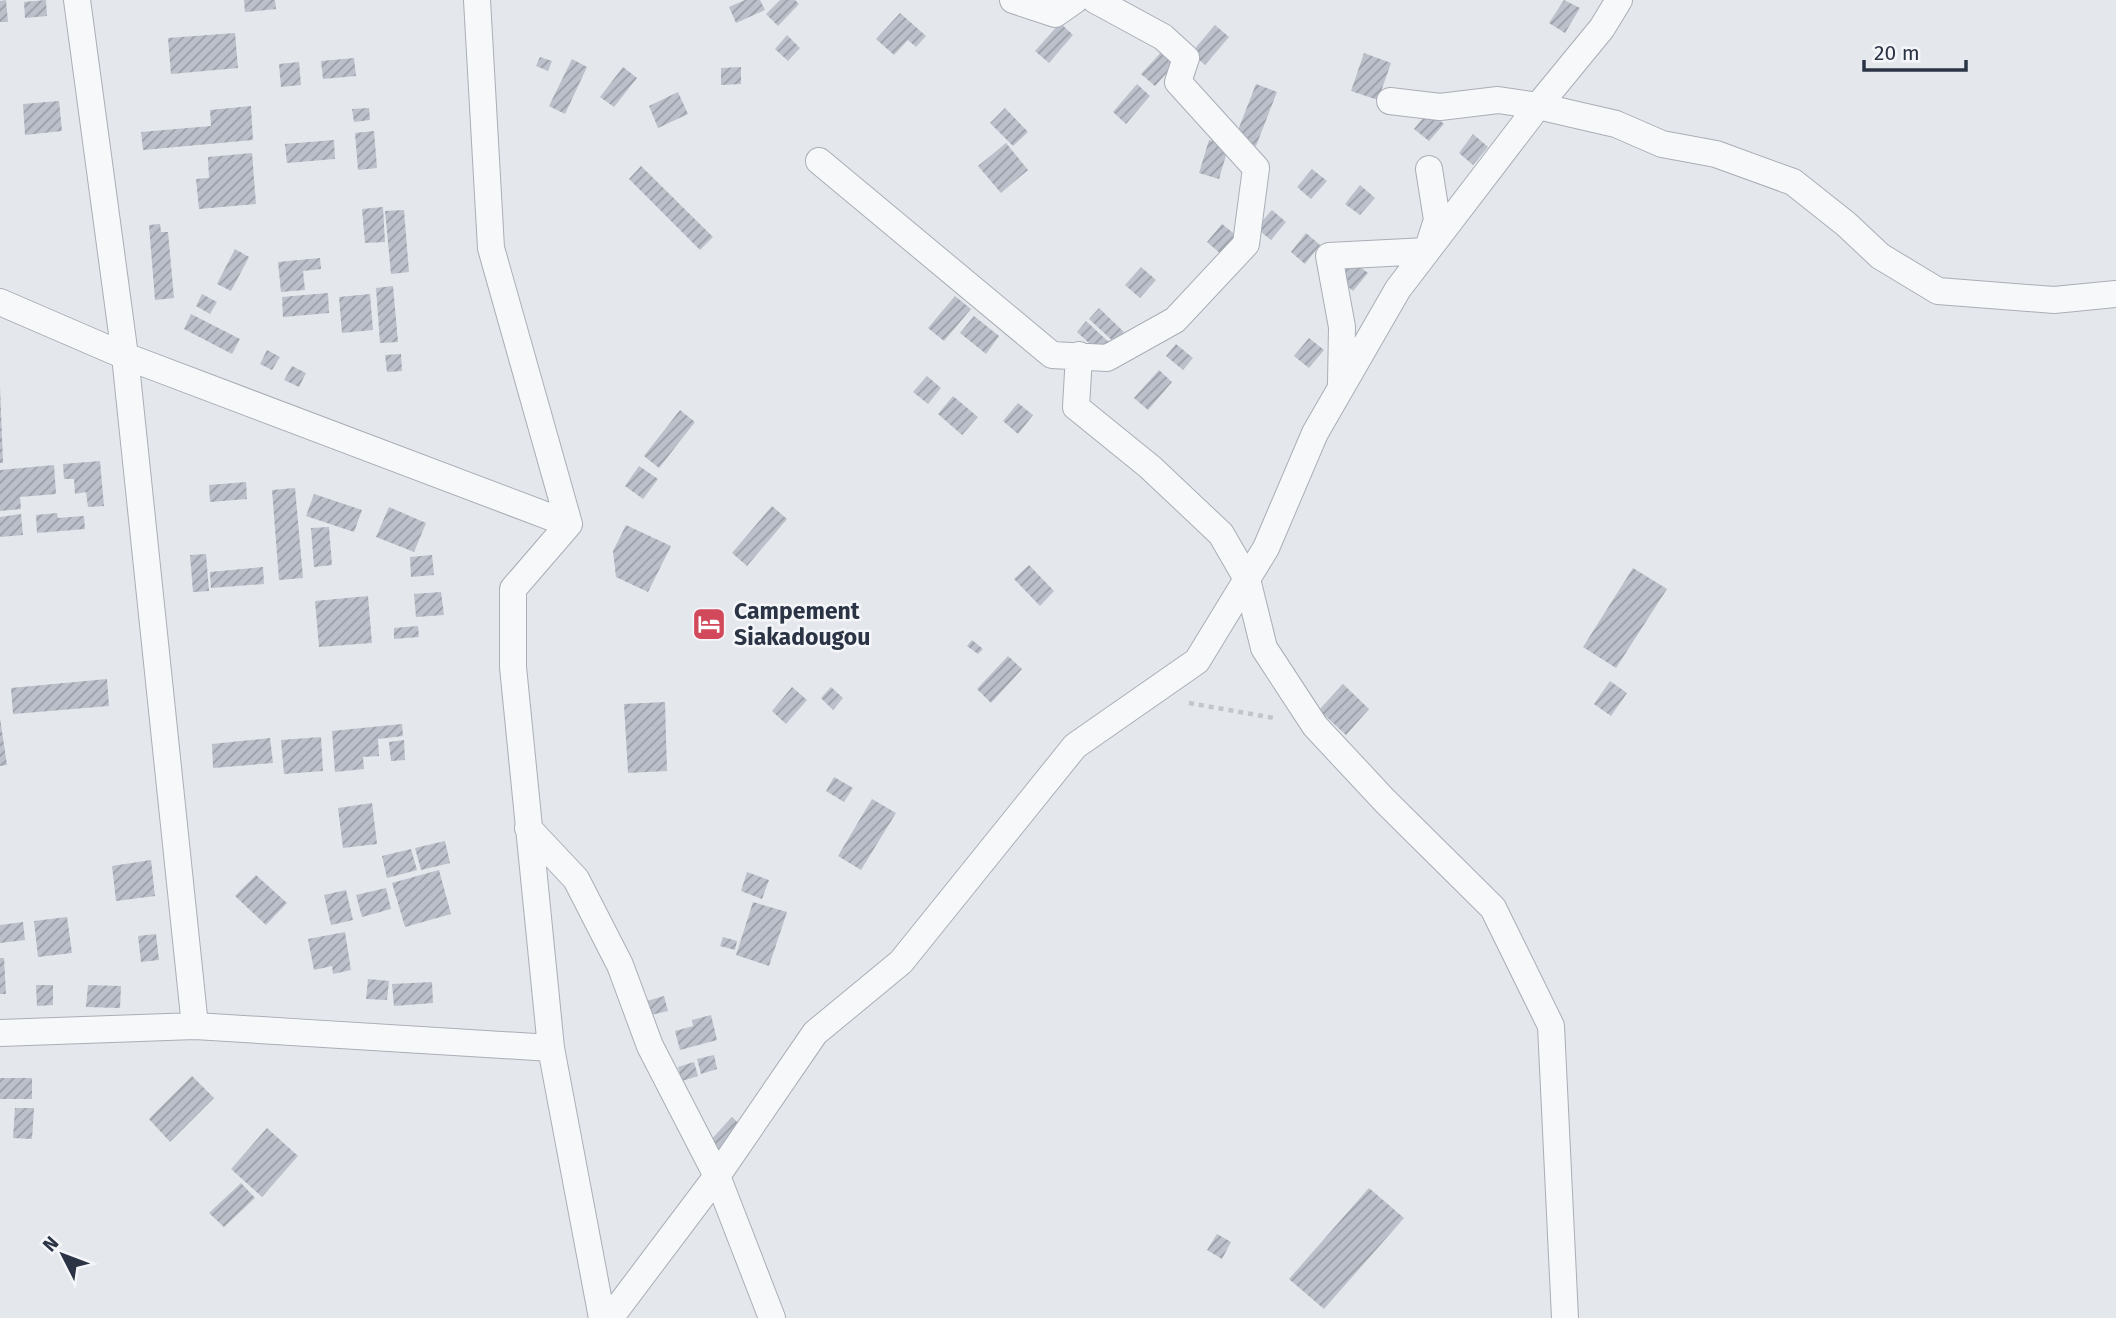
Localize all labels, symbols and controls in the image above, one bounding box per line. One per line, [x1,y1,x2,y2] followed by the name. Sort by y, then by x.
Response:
[1864,28,1966,72] scale bar
[1874,40,1920,66] text: 20 m
[734,597,870,651] place label: Campement Siakadougou
[690,605,728,643] hotel icon: Campement Siakadougou
[28,1220,98,1290] north arrow
[38,1232,64,1256] text: N

